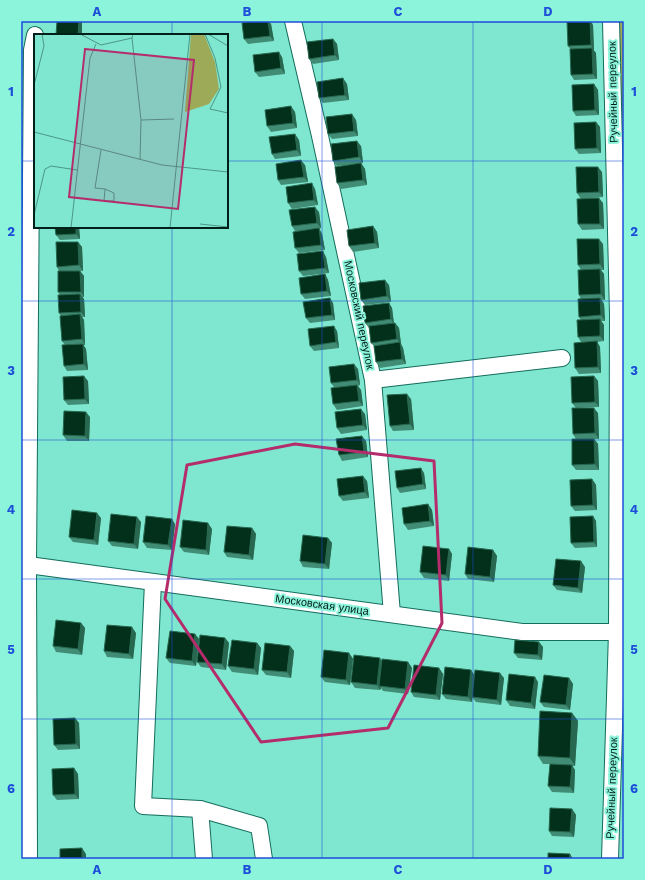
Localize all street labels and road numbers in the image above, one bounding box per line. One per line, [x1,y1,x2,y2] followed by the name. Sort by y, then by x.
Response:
[606,41,620,143] street label: Ручейный переулок
[341,259,377,371] street label: Московский переулок
[274,592,370,618] street label: Московская улица
[604,737,620,839] street label: Ручейный переулок

